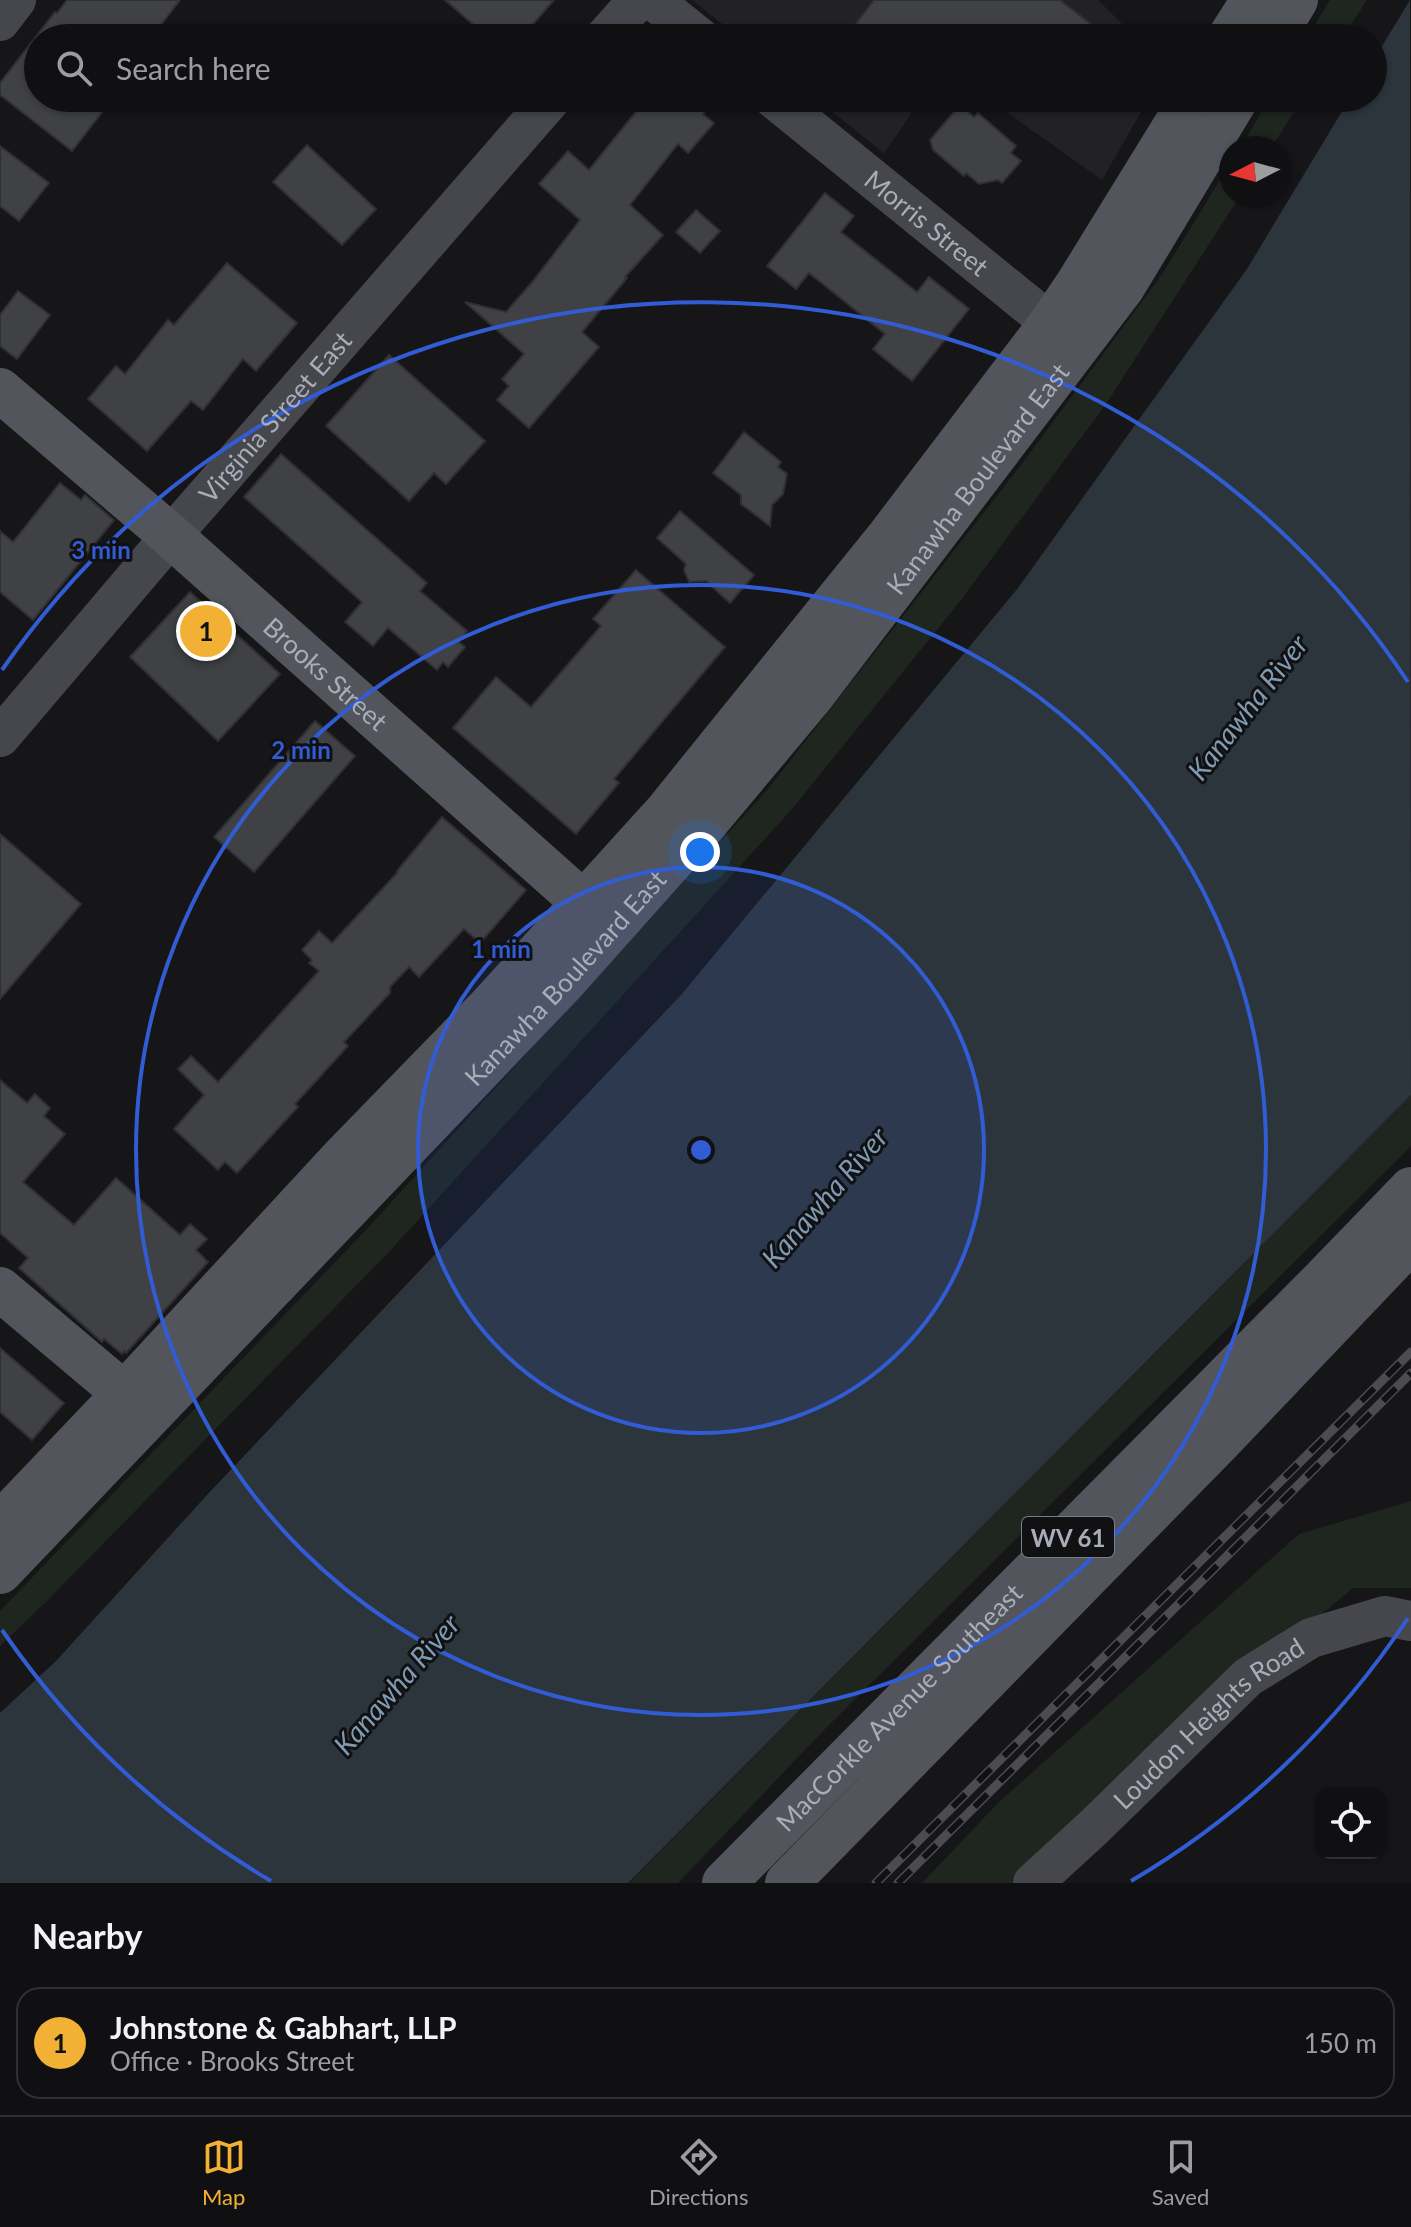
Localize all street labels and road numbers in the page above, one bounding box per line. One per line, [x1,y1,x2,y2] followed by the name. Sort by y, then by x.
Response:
[858,163,996,283] street label: Morris Street
[192,324,358,509] street label: Virginia Street East
[879,356,1076,601] street label: Kanawha Boulevard East
[257,610,395,737] street label: Brooks Street
[458,863,673,1092] street label: Kanawha Boulevard East
[1022,1517,1114,1557] road number: WV 61
[769,1576,1029,1838] street label: MacCorkle Avenue Southeast
[1106,1631,1309,1815] street label: Loudon Heights Road

